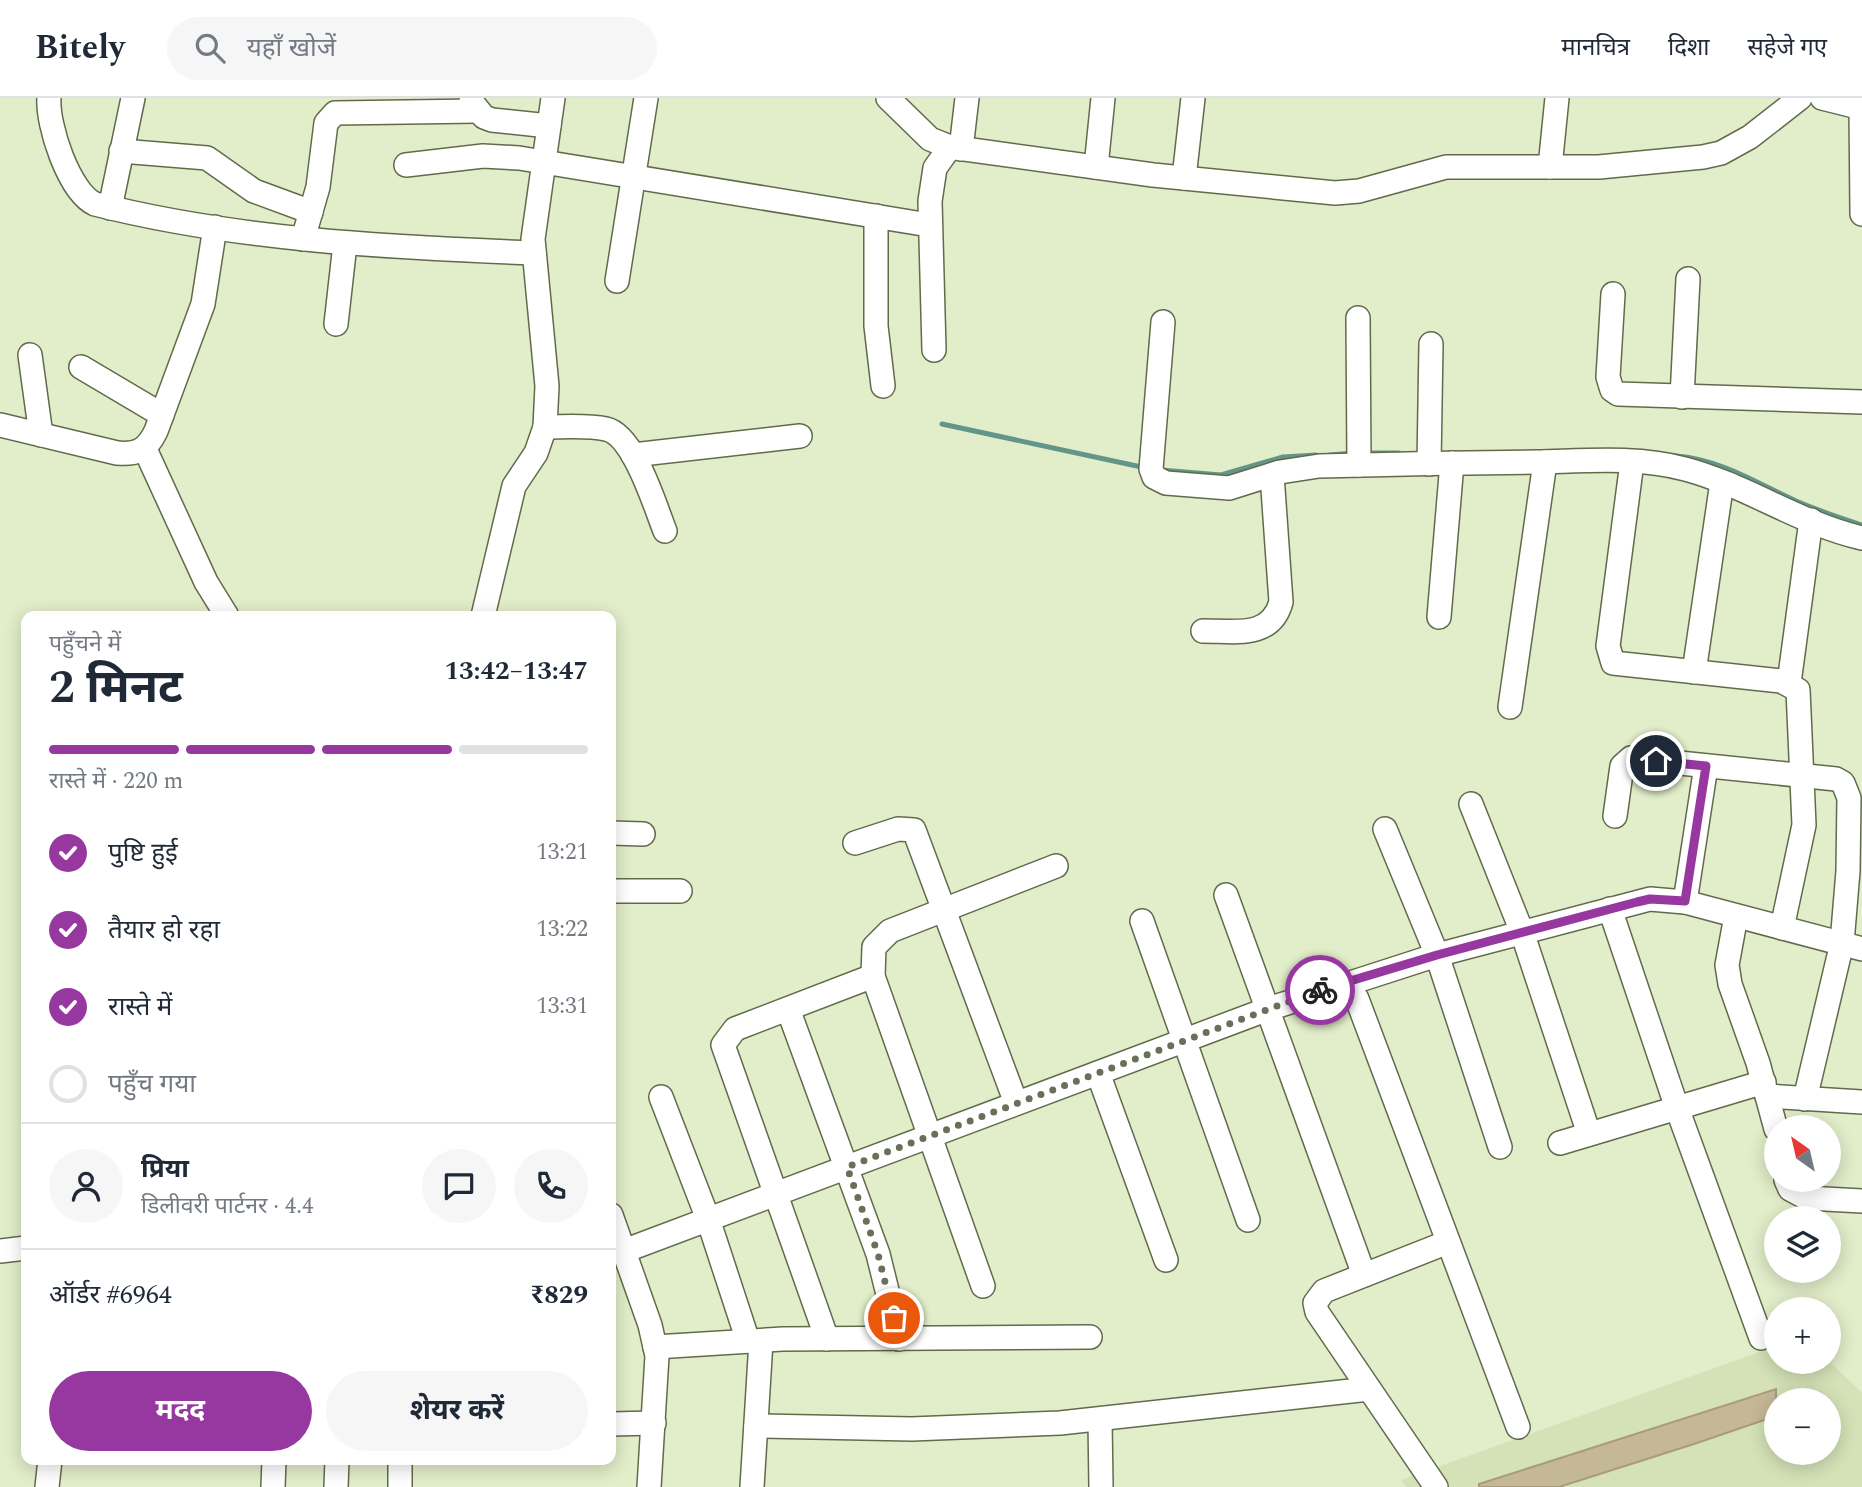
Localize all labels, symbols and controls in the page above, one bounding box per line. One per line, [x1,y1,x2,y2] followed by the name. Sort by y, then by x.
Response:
[167,17,657,80] search box
[35,23,125,73] text: Bitely
[247,28,336,68] text: यहाँ खोजें
[191,29,229,67] icon: search
[1561,30,1630,66] text: मानचित्र
[1668,30,1709,66] text: दिशा
[1747,30,1827,66] text: सहेजे गए
[49,627,121,662] text: पहुँचने में
[444,651,588,691] text: 13:42–13:47
[49,653,183,723] text: 2 मिनट
[1626,731,1686,791] pin
[1637,742,1675,780] icon: home
[49,764,183,799] text: रास्ते में · 220 m
[108,833,178,873] text: पुष्टि हुई
[49,834,87,872] icon: check
[536,835,588,870] text: 13:21
[108,910,220,950] text: तैयार हो रहा
[49,911,87,949] icon: check
[536,912,588,947] text: 13:22
[1285,955,1355,1025] courier
[1301,971,1339,1009] icon: bike
[108,987,172,1027] text: रास्ते में
[49,988,87,1026] icon: check
[536,989,588,1024] text: 13:31
[108,1064,196,1104] text: पहुँच गया
[1764,1115,1841,1192] north arrow
[1764,1115,1841,1465] map controls
[49,1149,123,1223] button: person
[141,1149,189,1189] text: प्रिया
[422,1149,496,1223] button: chat
[514,1149,588,1223] button: phone
[141,1189,314,1224] text: डिलीवरी पार्टनर · 4.4
[1764,1206,1841,1283] button: layers
[49,1275,172,1315] text: ऑर्डर #6964
[530,1275,588,1315] text: ₹829
[864,1288,924,1348] pin
[1764,1297,1841,1374] button: +
[875,1299,913,1337] icon: bag
[49,1371,312,1451] button: मदद
[326,1371,588,1451] button: शेयर करें
[1764,1388,1841,1465] button: −

